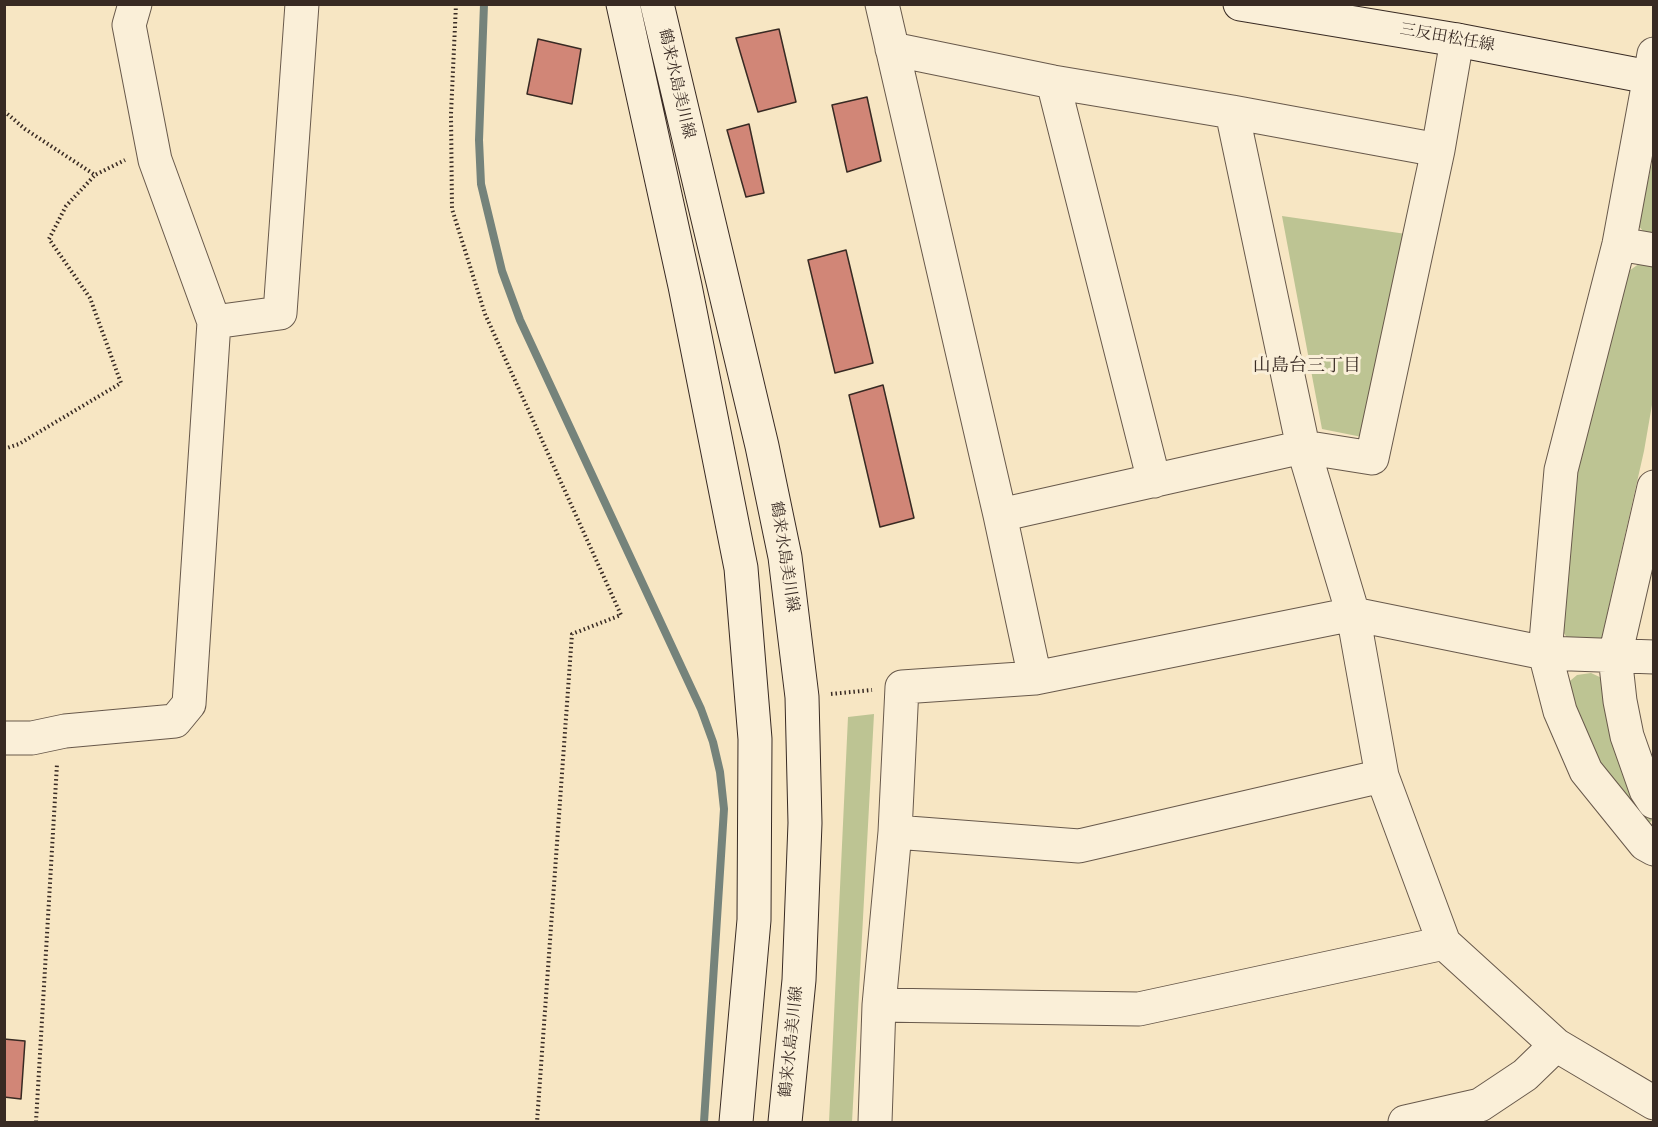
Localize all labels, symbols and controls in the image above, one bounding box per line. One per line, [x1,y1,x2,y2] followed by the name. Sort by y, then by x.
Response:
[1398,21,1496,57] street label: 三反田松任線
[653,27,697,141] street label: 鶴来水島美川線
[1253,357,1361,379] district label: 山島台三丁目
[765,500,801,614] street label: 鶴来水島美川線
[778,985,808,1099] street label: 鶴来水島美川線

